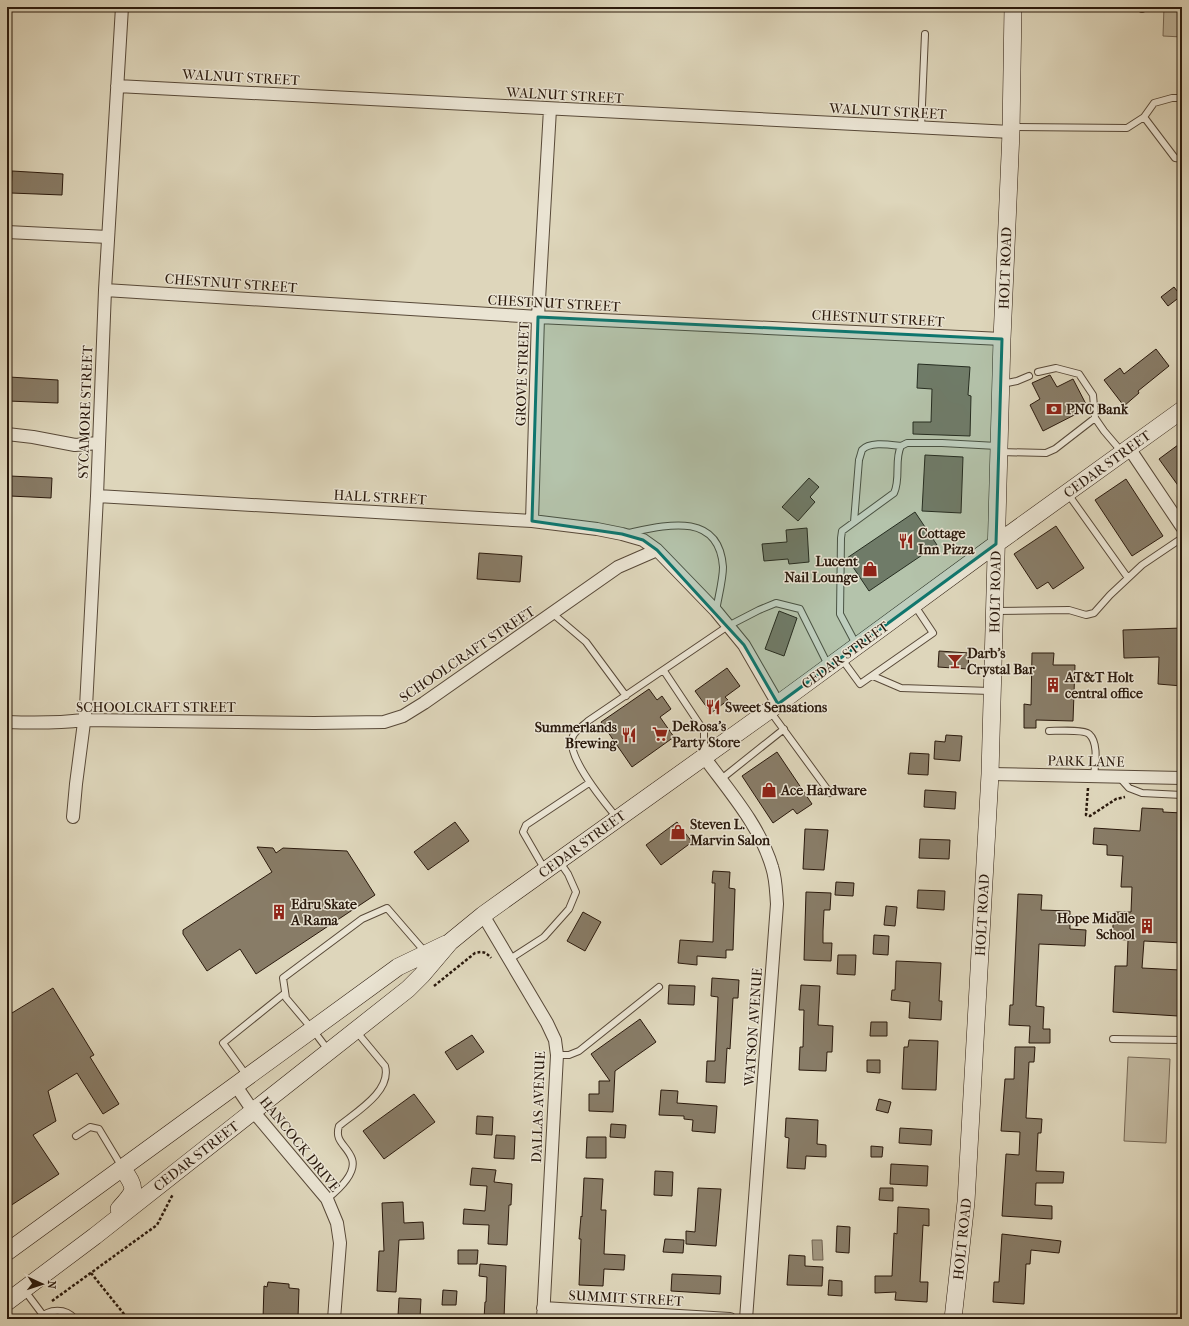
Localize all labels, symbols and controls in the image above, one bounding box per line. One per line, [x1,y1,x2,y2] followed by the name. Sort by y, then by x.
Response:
[181,66,301,89] street label: WALNUT STREET
[505,84,625,107] street label: WALNUT STREET
[828,100,948,123] street label: WALNUT STREET
[996,226,1015,310] street label: HOLT ROAD
[164,270,298,297] street label: CHESTNUT STREET
[487,292,621,315] street label: CHESTNUT STREET
[811,307,945,330] street label: CHESTNUT STREET
[512,321,533,426] street label: GROVE STREET
[75,344,96,479] street label: SYCAMORE STREET
[1045,400,1063,418] bank icon: PNC Bank
[1066,401,1129,418] place label: PNC Bank
[1060,427,1155,502] street label: CEDAR STREET
[333,487,428,508] street label: HALL STREET
[918,525,975,558] place label: Cottage Inn Pizza
[897,532,915,550] restaurant icon: Cottage Inn Pizza
[986,550,1005,633] street label: HOLT ROAD
[784,553,859,586] place label: Lucent Nail Lounge
[861,560,879,578] shop icon: Lucent Nail Lounge
[396,602,539,706] street label: SCHOOLCRAFT STREET
[798,618,893,693] street label: CEDAR STREET
[967,645,1036,678] place label: Darb's Crystal Bar
[946,652,964,670] bar icon: Darb's Crystal Bar
[1064,669,1143,702] place label: AT&T Holt central office
[1044,676,1062,694] building icon: AT&T Holt central office
[704,698,722,716] restaurant icon: Sweet Sensations
[76,699,237,716] street label: SCHOOLCRAFT STREET
[725,699,828,716] place label: Sweet Sensations
[672,718,740,751] place label: DeRosa's Party Store
[535,719,618,752] place label: Summerlands Brewing
[651,725,669,743] supermarket icon: DeRosa's Party Store
[620,726,638,744] restaurant icon: Summerlands Brewing
[1047,752,1125,771] street label: PARK LANE
[760,781,778,799] shop icon: Ace Hardware
[780,782,867,799] place label: Ace Hardware
[535,807,630,882] street label: CEDAR STREET
[689,816,771,849] place label: Steven L. Marvin Salon
[669,823,687,841] shop icon: Steven L. Marvin Salon
[972,873,993,957] street label: HOLT ROAD
[290,896,357,929] place label: Edru Skate A Rama
[270,903,288,921] building icon: Edru Skate A Rama
[1057,910,1135,943] place label: Hope Middle School
[1138,917,1156,935] building icon: Hope Middle School
[741,967,766,1088] street label: WATSON AVENUE
[528,1050,549,1163] street label: DALLAS AVENUE
[256,1093,344,1196] street label: HANCOCK DRIVE
[150,1117,243,1195] street label: CEDAR STREET
[950,1197,975,1281] street label: HOLT ROAD
[22,1264,62,1304] north arrow
[45,1280,58,1290] text: N
[568,1287,684,1310] street label: SUMMIT STREET

